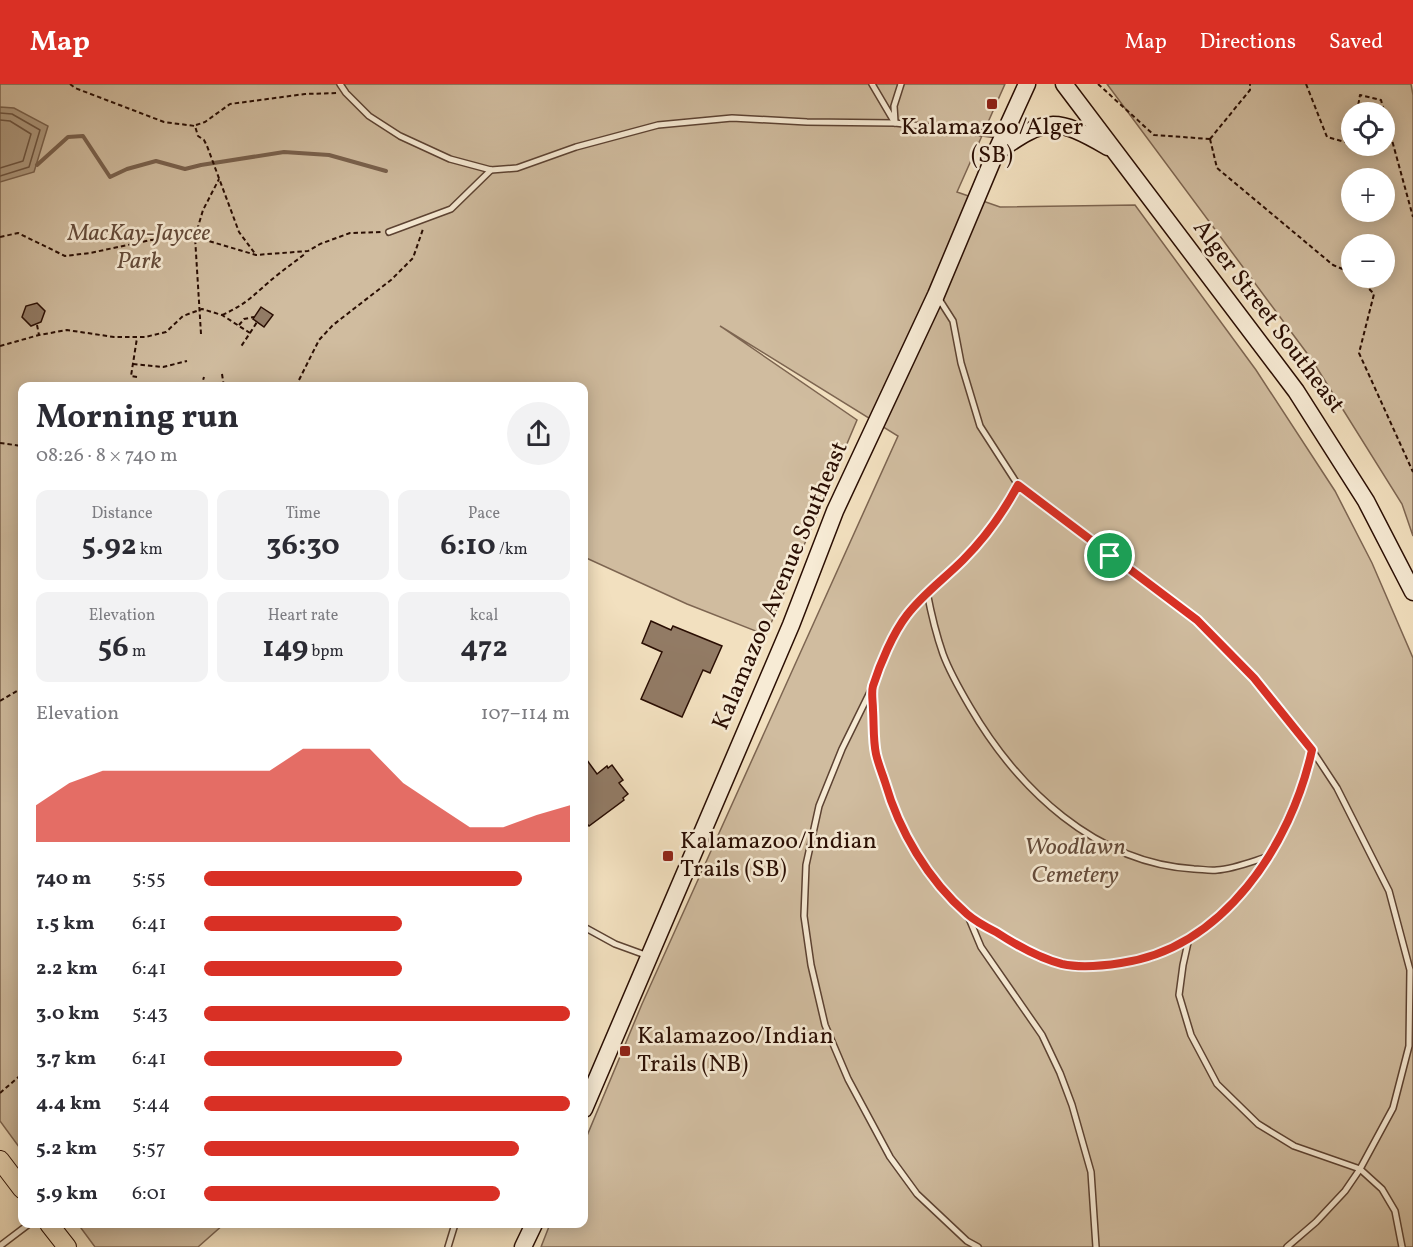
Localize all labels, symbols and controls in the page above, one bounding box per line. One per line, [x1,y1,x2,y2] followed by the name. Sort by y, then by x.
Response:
[30,23,90,62] text: Map
[1125,28,1167,57] text: Map
[1200,28,1296,57] text: Directions
[1329,28,1383,57] text: Saved
[985,97,999,111] marker: Kalamazoo/Alger (SB)
[1341,102,1395,288] map controls
[1341,102,1395,156] button: locate
[901,111,1083,173] place label: Kalamazoo/Alger (SB)
[1341,168,1395,222] button: +
[1184,213,1352,421] street label: Alger Street Southeast
[67,217,210,279] park label: MacKay-Jaycee Park
[1341,234,1395,288] button: −
[36,396,239,442] text: Morning run
[507,402,570,465] button: share
[705,436,857,736] street label: Kalamazoo Avenue Southeast
[36,442,178,470] text: 08:26 · 8 × 740 m
[91,503,153,525] text: Distance
[285,503,321,525] text: Time
[468,503,500,525] text: Pace
[81,525,137,567] text: 5.92
[266,525,340,567] text: 36:30
[440,525,496,567] text: 6:10
[1084,530,1135,581] pin
[137,539,163,561] text: km
[496,539,528,561] text: /km
[1093,539,1126,572] icon: arrive
[89,605,155,627] text: Elevation
[268,605,338,627] text: Heart rate
[470,605,498,627] text: kcal
[98,627,129,669] text: 56
[262,627,308,669] text: 149
[460,627,508,669] text: 472
[129,641,146,663] text: m
[308,641,344,663] text: bpm
[36,700,119,728] text: Elevation
[481,700,570,728] text: 107–114 m
[680,825,877,887] place label: Kalamazoo/Indian Trails (SB)
[1024,831,1126,893] park label: Woodlawn Cemetery
[661,849,675,863] marker: Kalamazoo/Indian Trails (SB)
[36,865,91,893] text: 740 m
[132,865,166,893] text: 5:55
[36,910,95,938] text: 1.5 km
[132,910,167,938] text: 6:41
[36,955,98,983] text: 2.2 km
[132,955,167,983] text: 6:41
[36,1000,100,1028] text: 3.0 km
[132,1000,168,1028] text: 5:43
[637,1020,834,1082] place label: Kalamazoo/Indian Trails (NB)
[618,1044,632,1058] marker: Kalamazoo/Indian Trails (NB)
[36,1045,96,1073] text: 3.7 km
[132,1045,167,1073] text: 6:41
[36,1090,101,1118] text: 4.4 km
[132,1090,170,1118] text: 5:44
[36,1135,97,1163] text: 5.2 km
[132,1135,166,1163] text: 5:57
[36,1180,98,1208] text: 5.9 km
[132,1180,167,1208] text: 6:01

